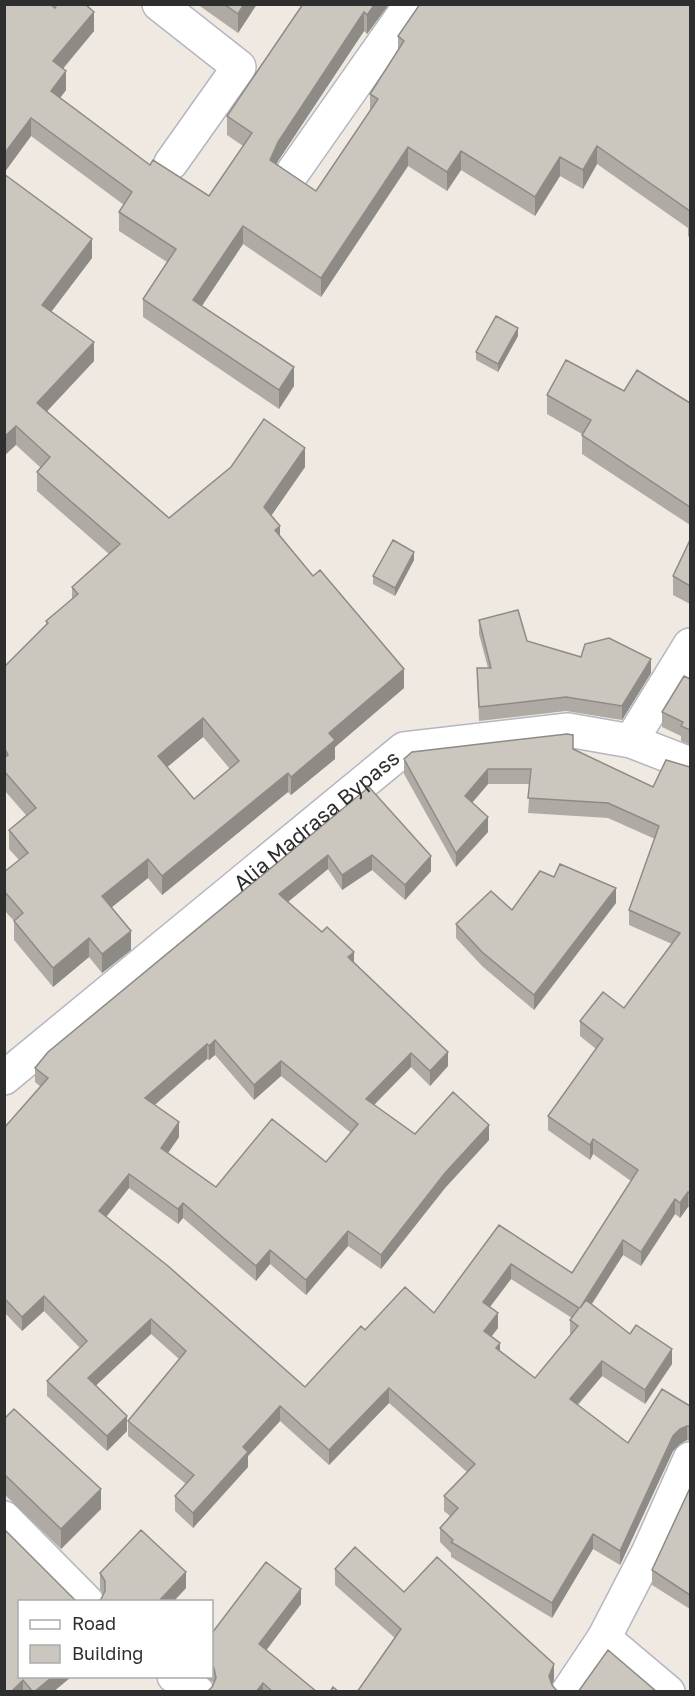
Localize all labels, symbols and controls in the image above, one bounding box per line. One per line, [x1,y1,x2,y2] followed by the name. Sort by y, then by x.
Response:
[228,744,404,896] street label: Alia Madrasa Bypass
[18,1600,213,1678] legend
[72,1612,116,1634] text: Road
[72,1642,143,1664] text: Building

